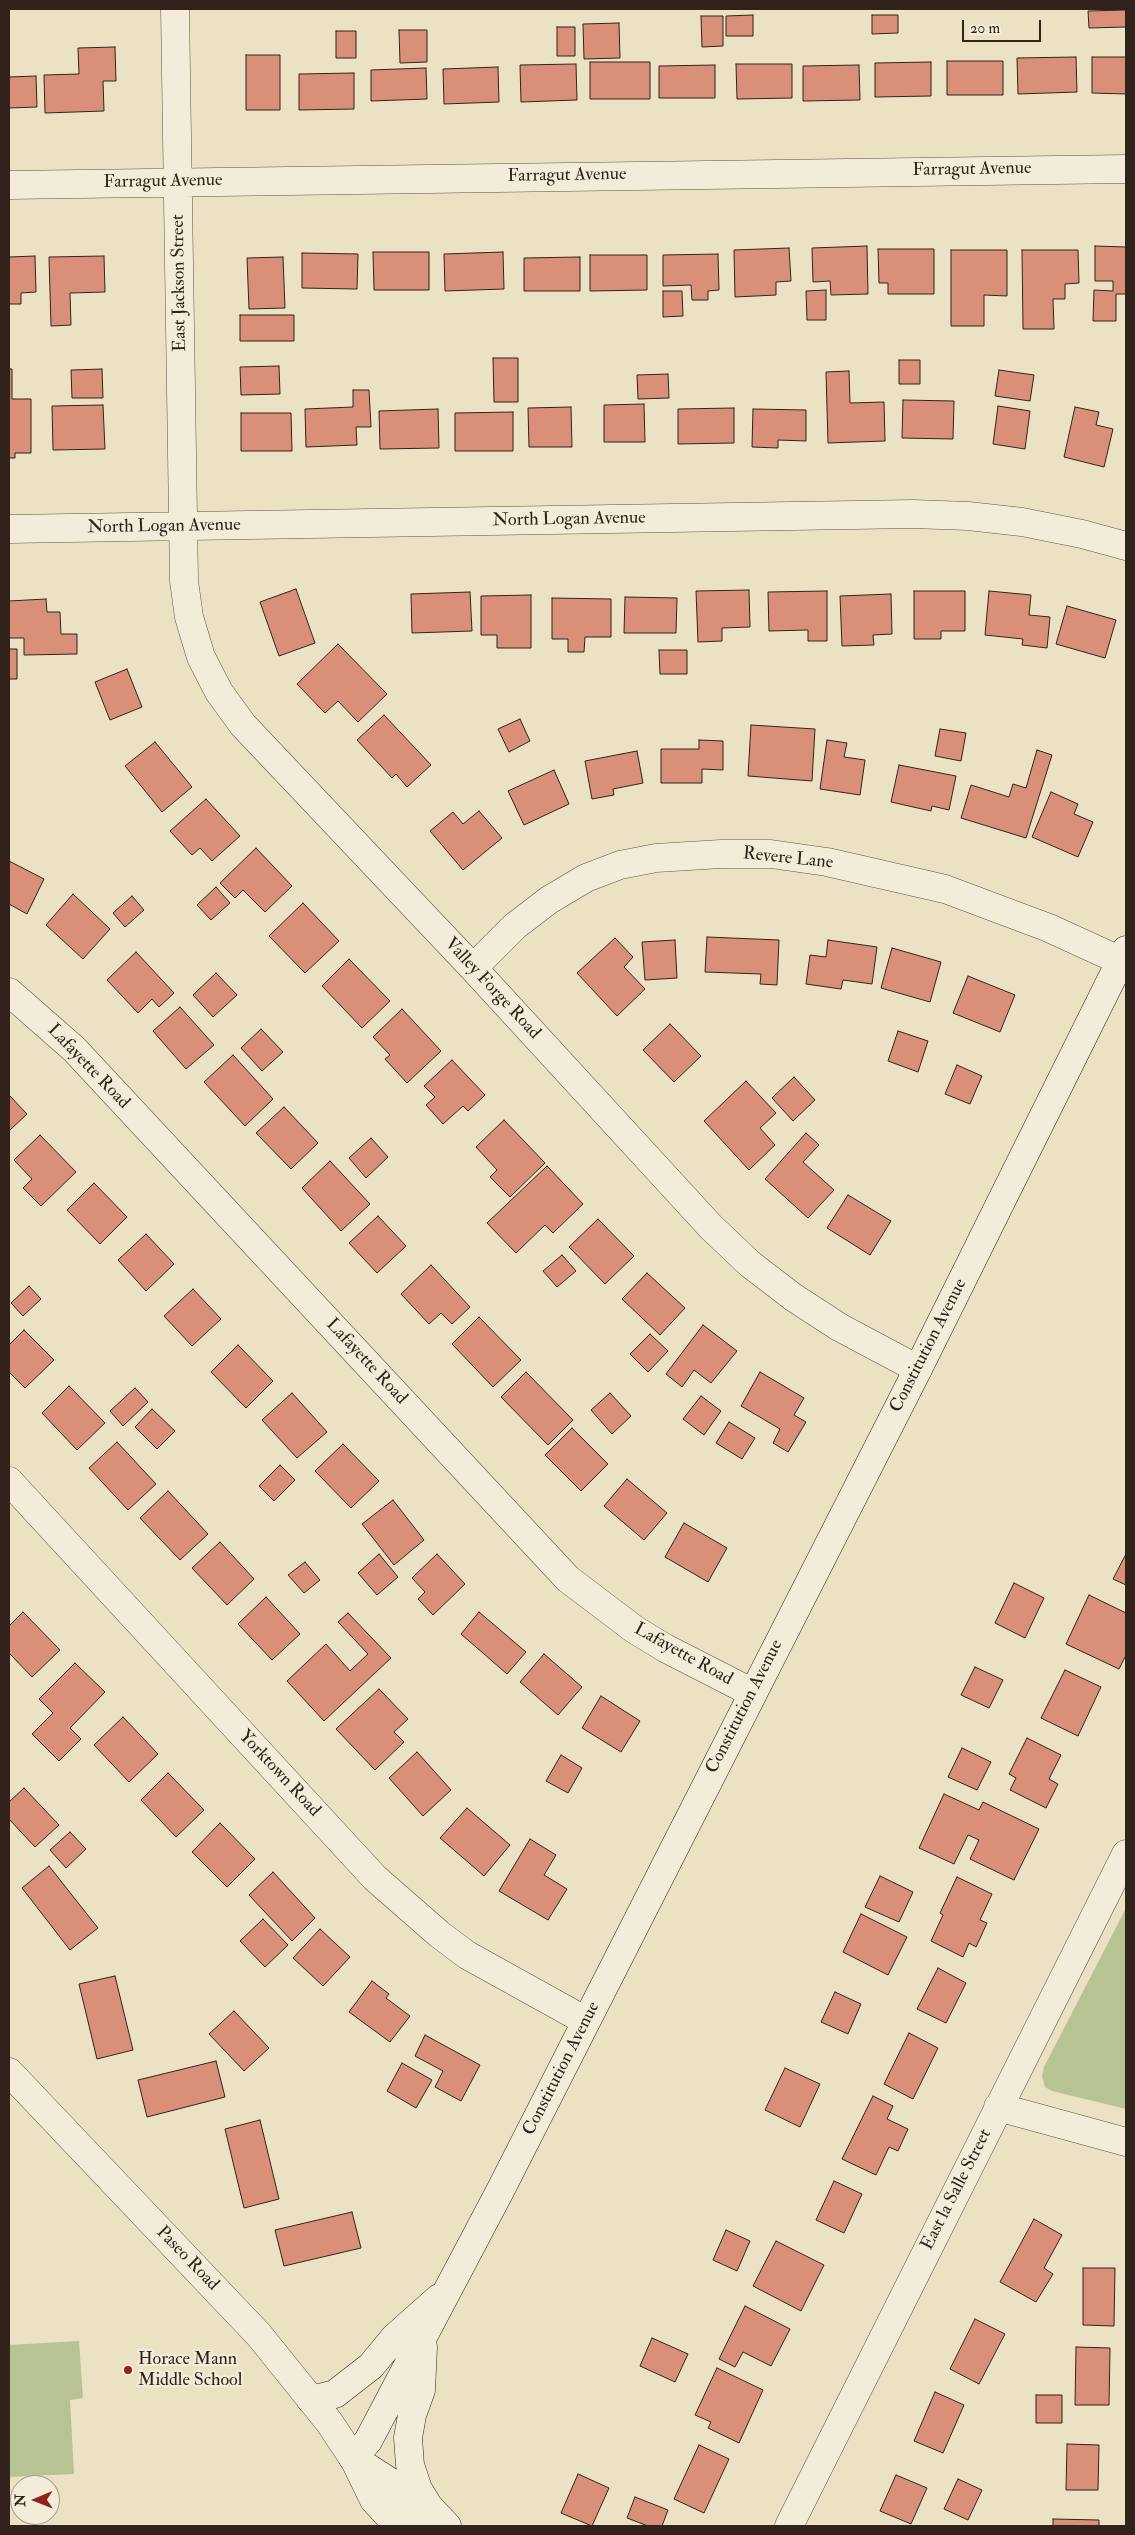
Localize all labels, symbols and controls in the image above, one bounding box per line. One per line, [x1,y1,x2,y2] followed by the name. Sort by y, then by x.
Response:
[965,10,1044,42] scale bar
[970,19,1000,38] text: 20 m
[912,158,1032,182] street label: Farragut Avenue
[507,164,627,188] street label: Farragut Avenue
[103,170,223,194] street label: Farragut Avenue
[168,214,192,352] street label: East Jackson Street
[492,508,646,532] street label: North Logan Avenue
[87,515,241,539] street label: North Logan Avenue
[742,844,834,874] street label: Revere Lane
[439,934,545,1044] street label: Valley Forge Road
[42,1020,134,1114] street label: Lafayette Road
[886,1275,972,1417] street label: Constitution Avenue
[321,1315,411,1409] street label: Lafayette Road
[630,1619,736,1691] street label: Lafayette Road
[702,1636,788,1778] street label: Constitution Avenue
[233,1726,325,1822] street label: Yorktown Road
[519,1998,605,2140] street label: Constitution Avenue
[917,2126,997,2254] street label: East la Salle Street
[151,2222,223,2296] street label: Paseo Road
[138,2349,242,2392] place label: Horace Mann Middle School
[122,2364,134,2376] marker: Horace Mann Middle School
[10,2475,60,2525] north arrow
[12,2494,29,2507] text: N

